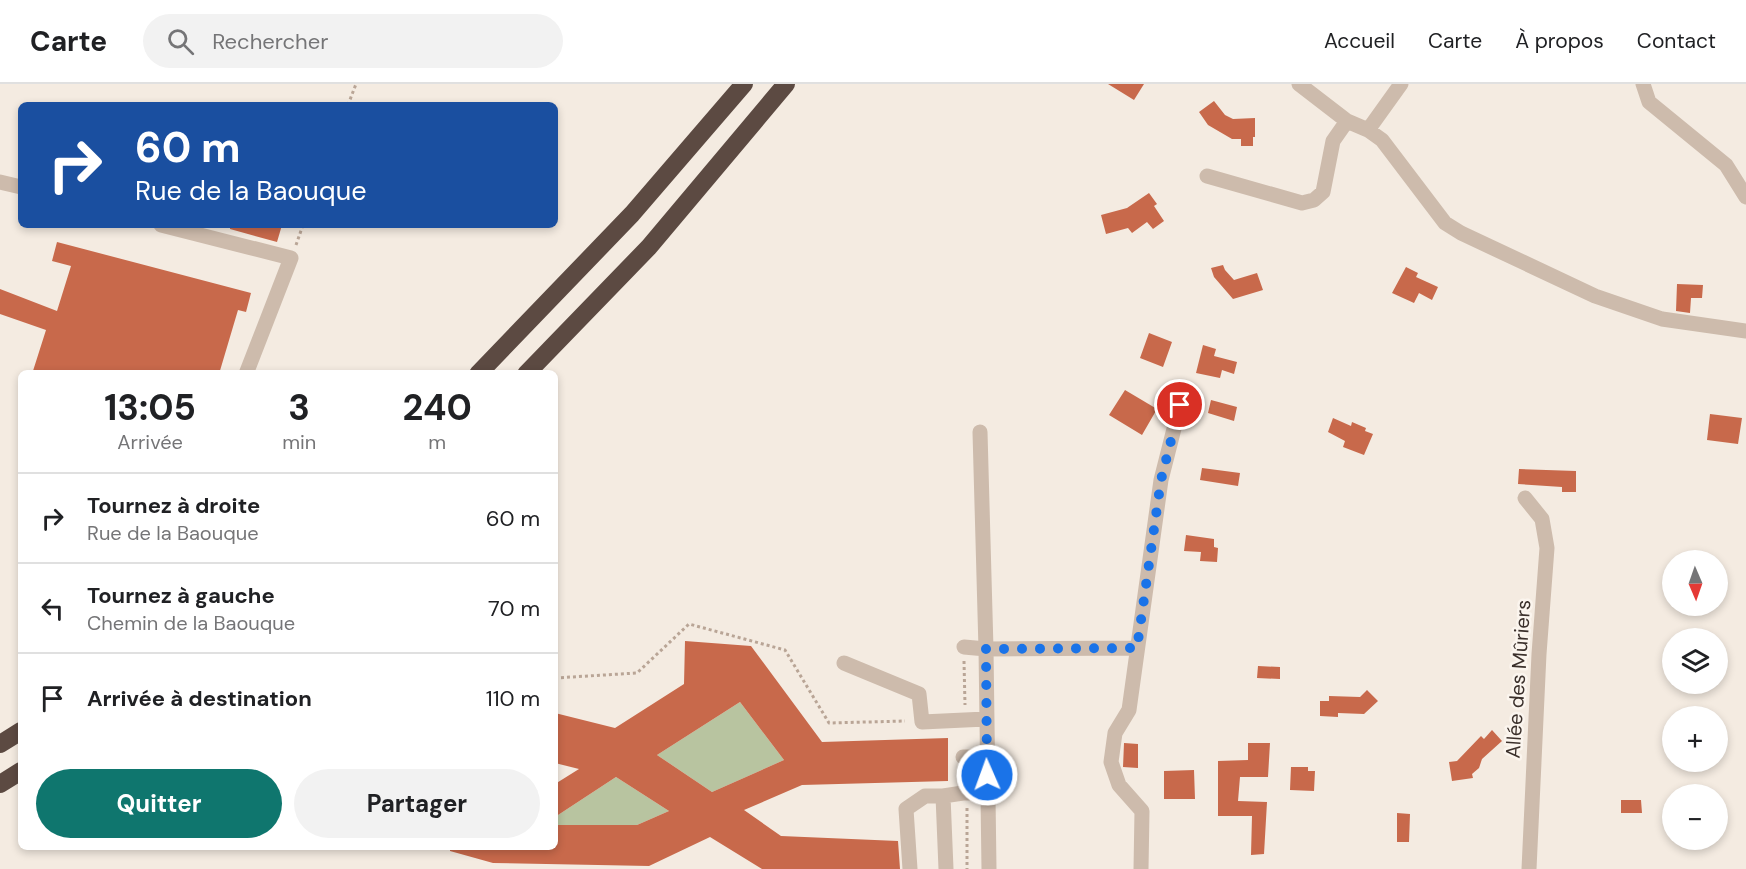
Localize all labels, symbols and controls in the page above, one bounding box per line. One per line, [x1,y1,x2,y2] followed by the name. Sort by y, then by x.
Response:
[143,14,563,68] search box
[30,23,107,60] text: Carte
[164,25,197,58] icon: search
[212,27,328,56] text: Rechercher
[1324,27,1395,55] text: Accueil
[1428,27,1482,55] text: Carte
[1515,27,1604,55] text: À propos
[1637,27,1716,55] text: Contact
[135,120,241,175] text: 60 m
[36,126,114,204] icon: right
[135,173,367,208] text: Rue de la Baouque
[1154,379,1205,430] pin
[104,384,196,431] text: 13:05
[288,384,310,431] text: 3
[402,384,472,431] text: 240
[1163,388,1196,421] icon: arrive
[117,429,183,455] text: Arrivée
[282,429,316,455] text: min
[428,429,446,455] text: m
[87,491,260,520] text: Tournez à droite
[36,502,69,535] icon: right
[486,504,540,533] text: 60 m
[87,520,259,546] text: Rue de la Baouque
[1662,550,1728,616] north arrow
[1662,550,1728,850] map controls
[87,581,275,610] text: Tournez à gauche
[36,592,69,625] icon: left
[488,594,540,623] text: 70 m
[1499,599,1537,759] street label: Allée des Mûriers
[87,610,295,636] text: Chemin de la Baouque
[1662,628,1728,694] button: layers
[36,682,69,715] icon: arrive
[87,684,312,713] text: Arrivée à destination
[486,684,540,713] text: 110 m
[1662,706,1728,772] button: +
[955,743,1019,807] position arrow
[36,769,282,838] button: Quitter
[294,769,540,838] button: Partager
[1662,784,1728,850] button: −

